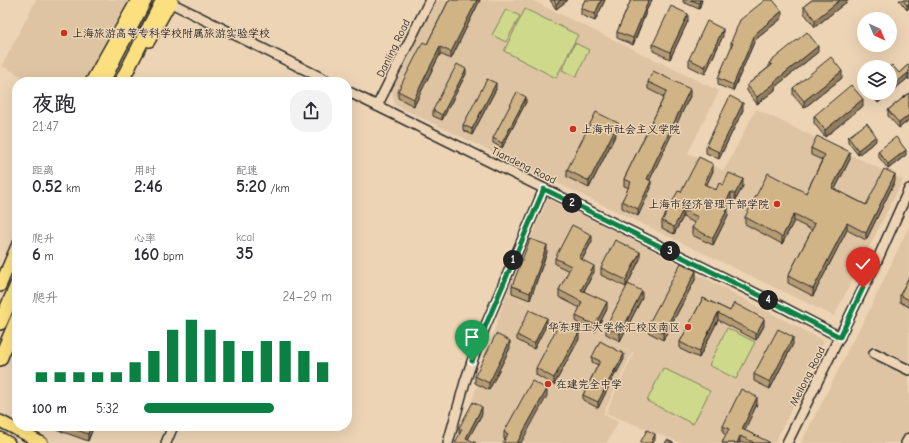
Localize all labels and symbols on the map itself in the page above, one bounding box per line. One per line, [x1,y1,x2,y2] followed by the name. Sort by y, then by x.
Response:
[857,12,897,52] north arrow
[374,17,413,79] street label: Danling Road
[72,27,270,40] place label: 上海旅游高等专科学校附属旅游实验学校
[59,28,69,38] marker: 上海旅游高等专科学校附属旅游实验学校
[581,123,680,136] place label: 上海市社会主义学院
[568,124,578,134] marker: 上海市社会主义学院
[489,144,559,187] street label: Tiandeng Road
[562,193,582,213] pin: 2
[648,198,769,211] place label: 上海市经济管理干部学院
[772,199,782,209] marker: 上海市经济管理干部学院
[660,241,680,261] pin: 3
[846,247,880,288] pin
[503,250,523,270] pin: 1
[758,290,778,310] pin: 4
[455,320,489,361] pin
[548,321,680,334] place label: 华东理工大学徐汇校区南区
[683,322,693,332] marker: 华东理工大学徐汇校区南区
[787,344,828,408] street label: Meilong Road
[556,378,622,391] place label: 在建完全中学
[543,379,553,389] marker: 在建完全中学

